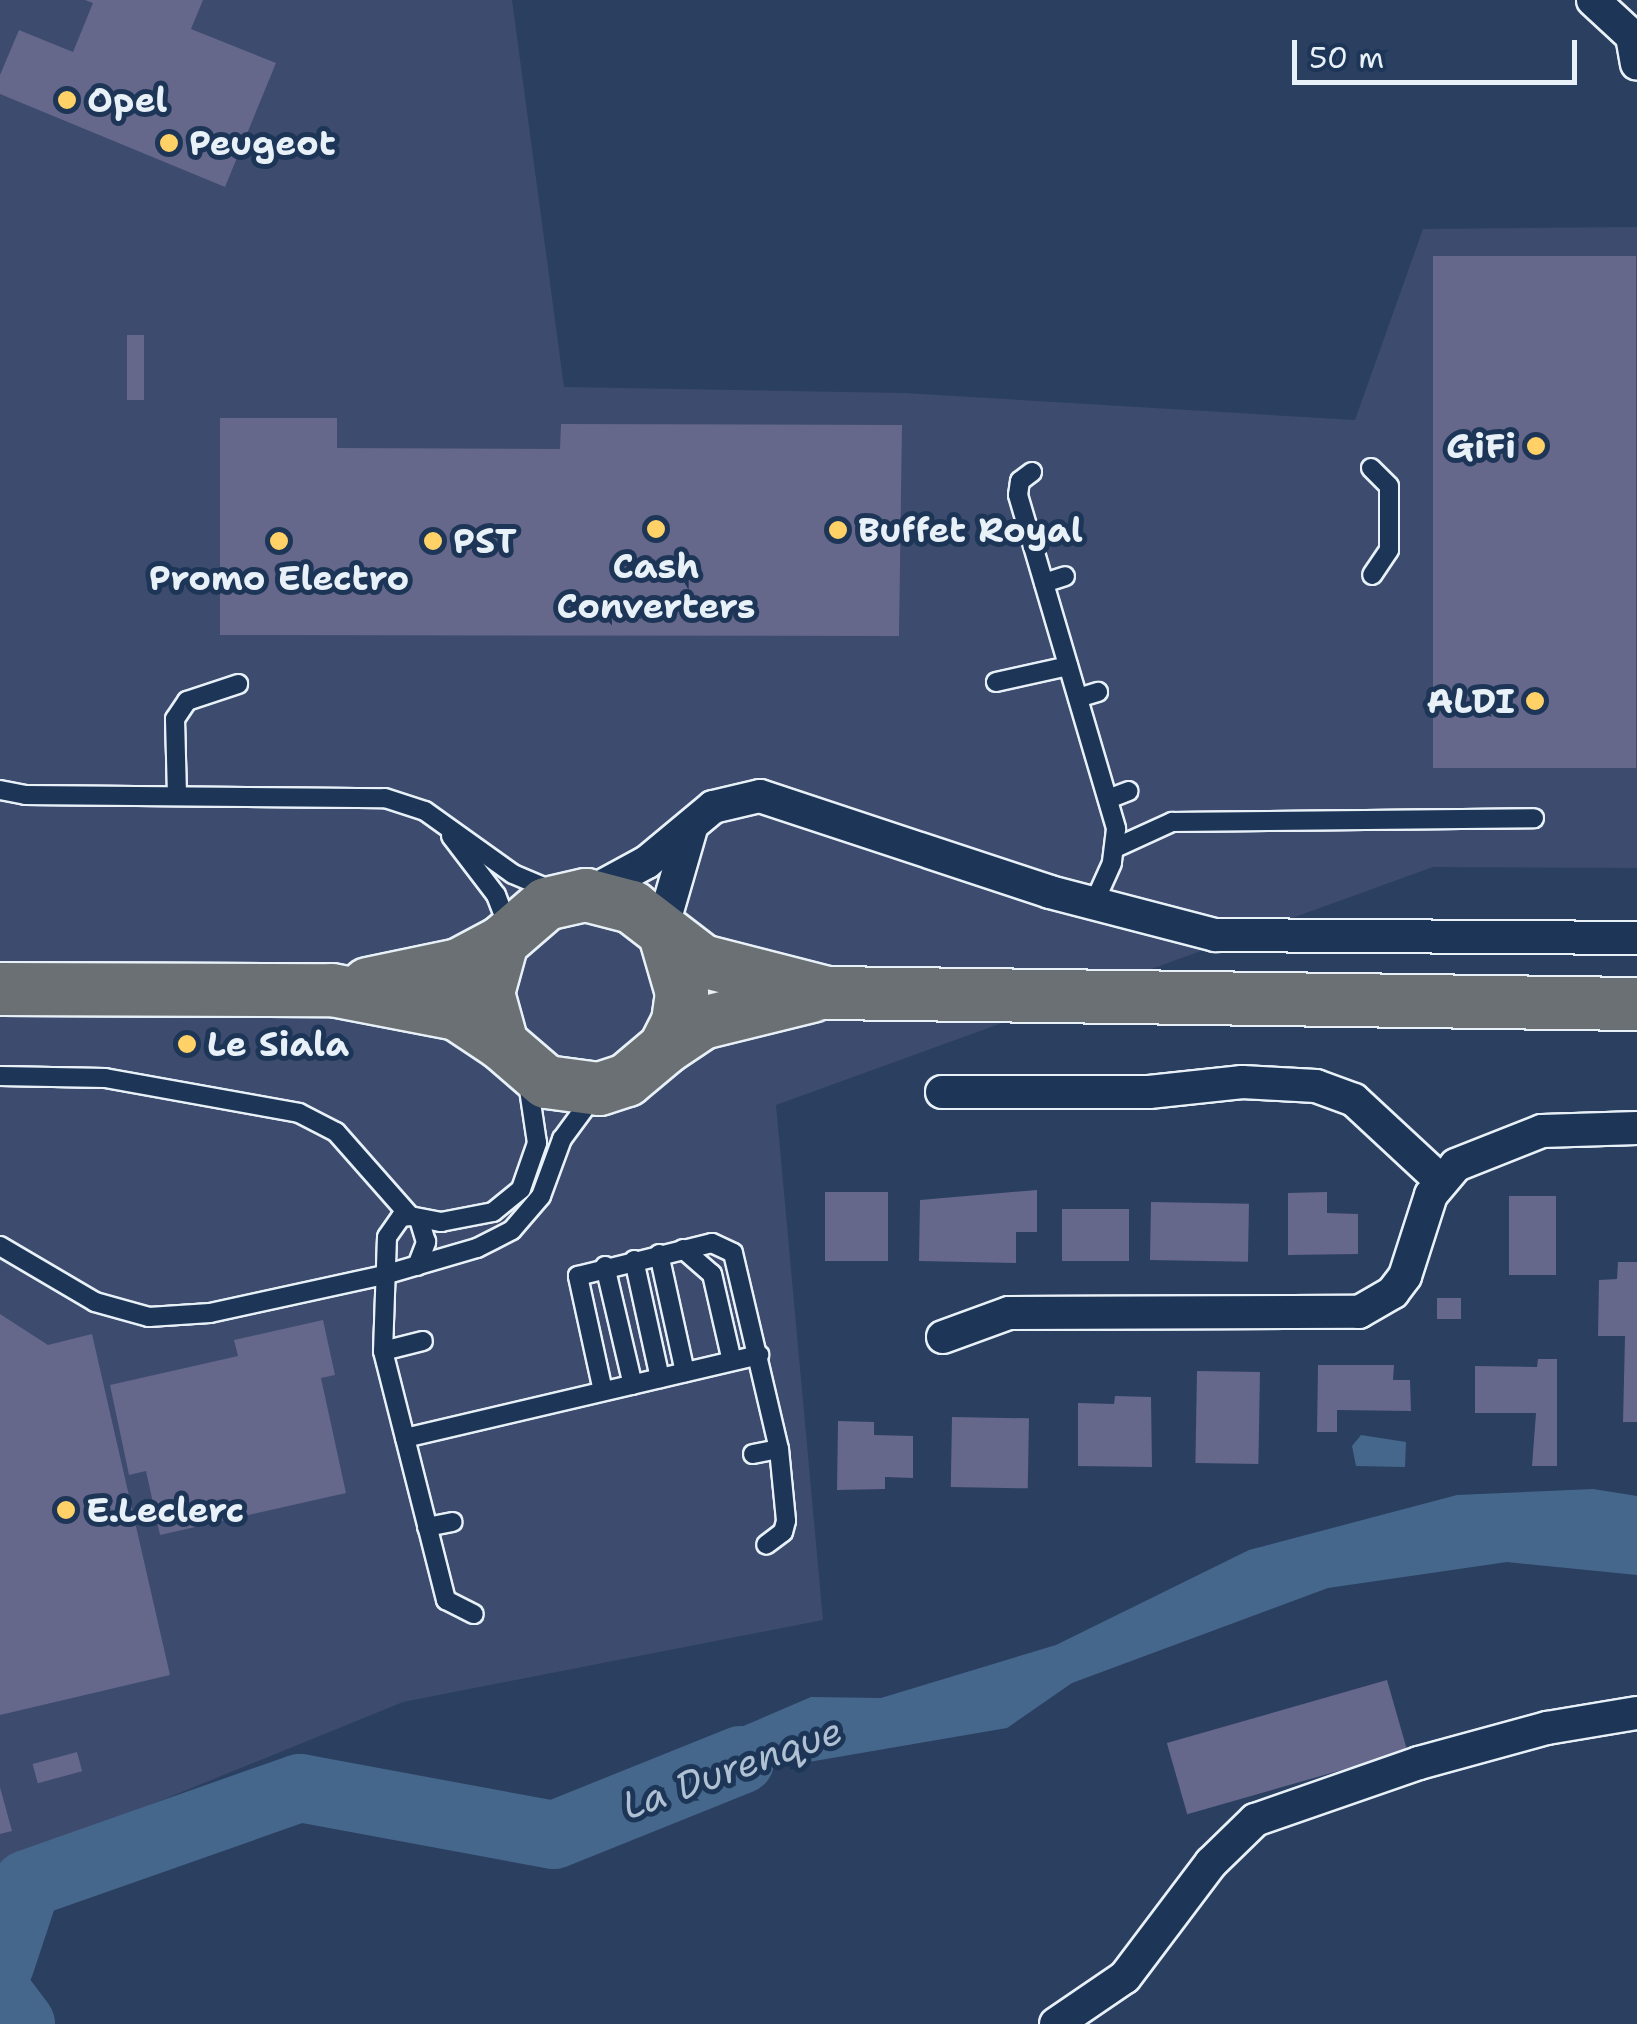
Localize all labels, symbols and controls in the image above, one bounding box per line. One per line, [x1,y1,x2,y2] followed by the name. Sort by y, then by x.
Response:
[1297,20,1582,82] scale bar
[1309,37,1384,78] text: 50 m
[87,79,167,121] place label: Opel
[56,89,78,111] marker: Opel
[189,122,336,164] place label: Peugeot
[158,132,180,154] marker: Peugeot
[1446,425,1516,467] place label: GiFi
[1525,435,1547,457] marker: GiFi
[858,509,1083,551] place label: Buffet Royal
[645,518,667,540] marker: Cash Converters
[827,519,849,541] marker: Buffet Royal
[453,520,517,562] place label: PST
[268,530,290,552] marker: Promo Electro
[422,530,444,552] marker: PST
[557,545,755,627] place label: Cash Converters
[149,557,409,599] place label: Promo Electro
[1426,680,1515,722] place label: ALDI
[1524,690,1546,712] marker: ALDI
[207,1023,349,1065] place label: Le Siala
[176,1033,198,1055] marker: Le Siala
[86,1489,244,1531] place label: E.Leclerc
[55,1499,77,1521] marker: E.Leclerc
[616,1707,848,1829] water label: La Durenque

